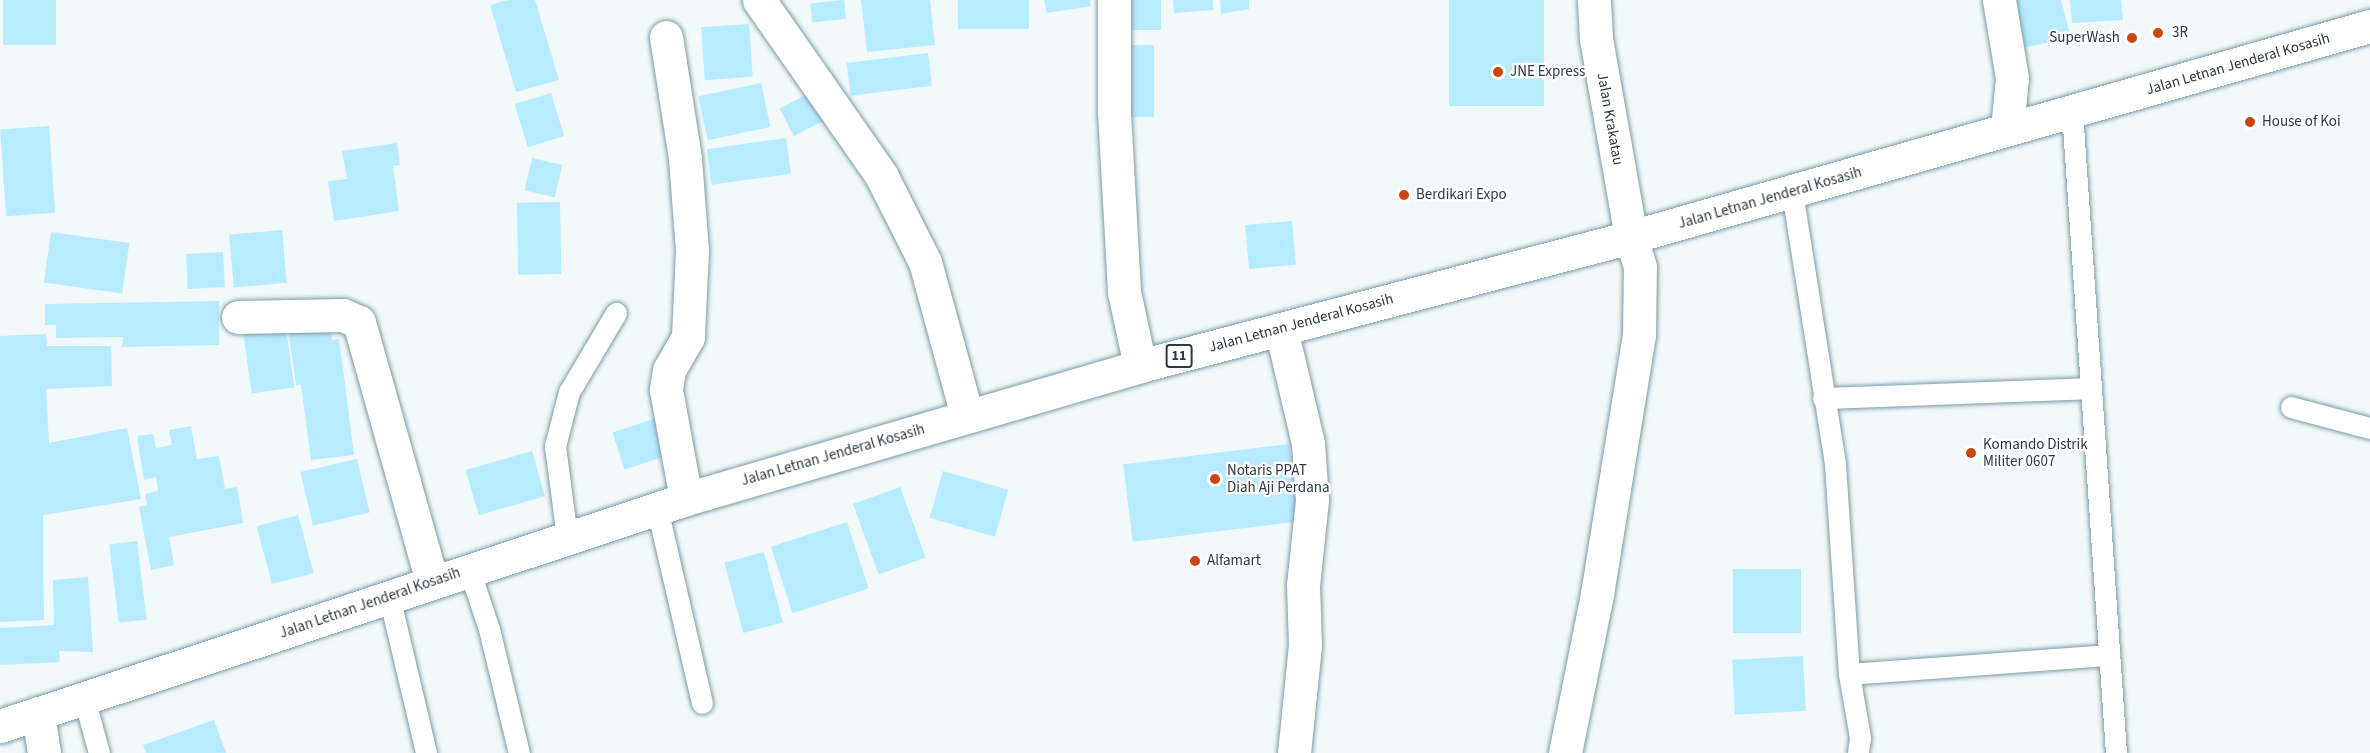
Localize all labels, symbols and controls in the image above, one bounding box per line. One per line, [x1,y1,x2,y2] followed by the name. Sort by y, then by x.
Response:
[2149,24,2167,42] marker: 3R
[2172,24,2188,42] place label: 3R
[2049,29,2120,47] place label: SuperWash
[2144,29,2332,99] street label: Jalan Letnan Jenderal Kosasih
[2125,31,2139,45] marker: SuperWash
[1510,63,1585,81] place label: JNE Express
[1491,65,1505,79] marker: JNE Express
[1593,71,1627,167] street label: Jalan Krakatau
[2262,113,2341,131] place label: House of Koi
[2243,115,2257,129] marker: House of Koi
[1676,163,1864,233] street label: Jalan Letnan Jenderal Kosasih
[1416,186,1507,204] place label: Berdikari Expo
[1397,188,1411,202] marker: Berdikari Expo
[1207,290,1395,356] street label: Jalan Letnan Jenderal Kosasih
[1166,345,1192,367] road number: 11
[739,420,927,490] street label: Jalan Letnan Jenderal Kosasih
[1983,435,2088,470] place label: Komando Distrik Militer 0607
[1964,446,1978,460] marker: Komando Distrik Militer 0607
[1227,461,1329,496] place label: Notaris PPAT Diah Aji Perdana
[1208,472,1222,486] marker: Notaris PPAT Diah Aji Perdana
[1207,552,1261,570] place label: Alfamart
[1188,554,1202,568] marker: Alfamart
[277,564,463,642] street label: Jalan Letnan Jenderal Kosasih

